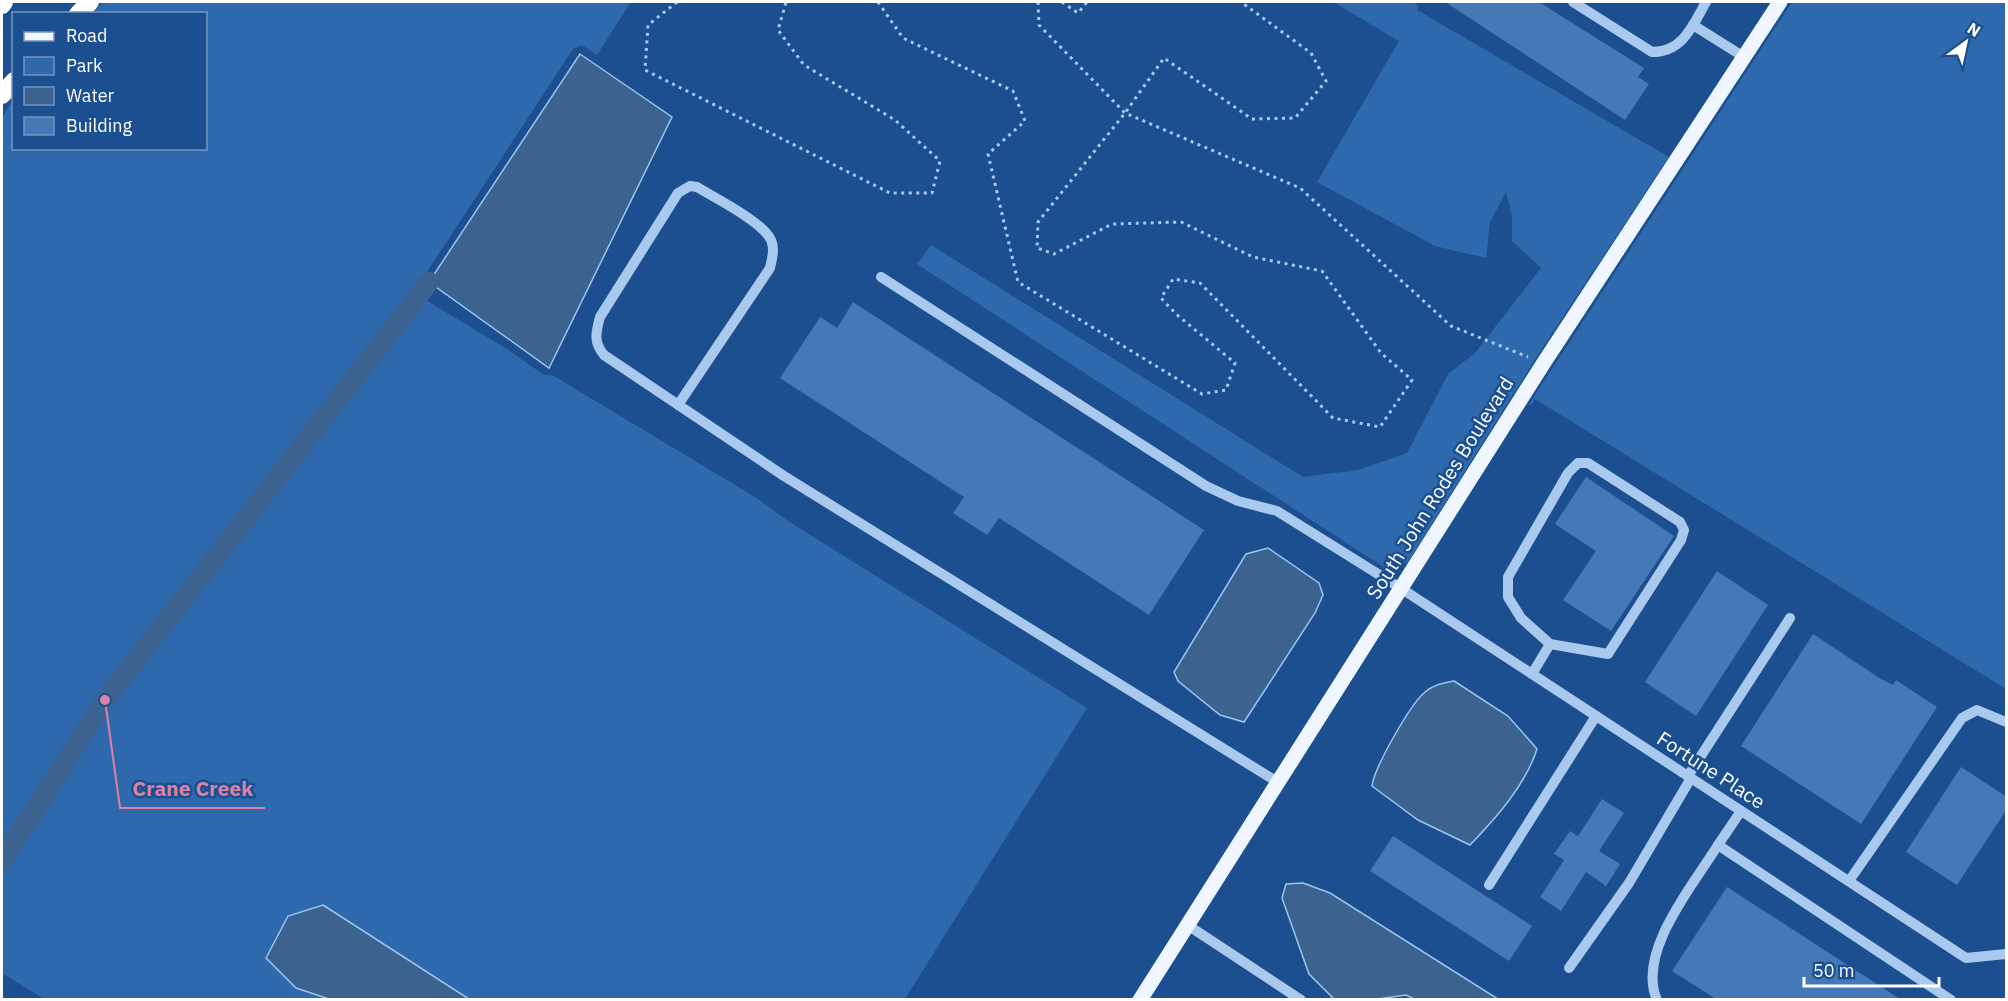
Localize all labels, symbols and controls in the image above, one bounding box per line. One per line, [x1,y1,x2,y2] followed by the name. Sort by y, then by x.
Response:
[12,12,207,150] legend
[1936,12,1996,72] north arrow
[1964,18,1984,41] text: N
[66,24,107,47] text: Road
[66,54,103,77] text: Park
[66,84,115,107] text: Water
[66,114,133,137] text: Building
[1360,371,1519,604] street label: South John Rodes Boulevard
[1652,725,1771,815] street label: Fortune Place
[120,769,265,808] callout: Crane Creek
[133,774,254,802] text: Crane Creek
[1804,950,1939,988] scale bar
[1813,959,1855,982] text: 50 m

